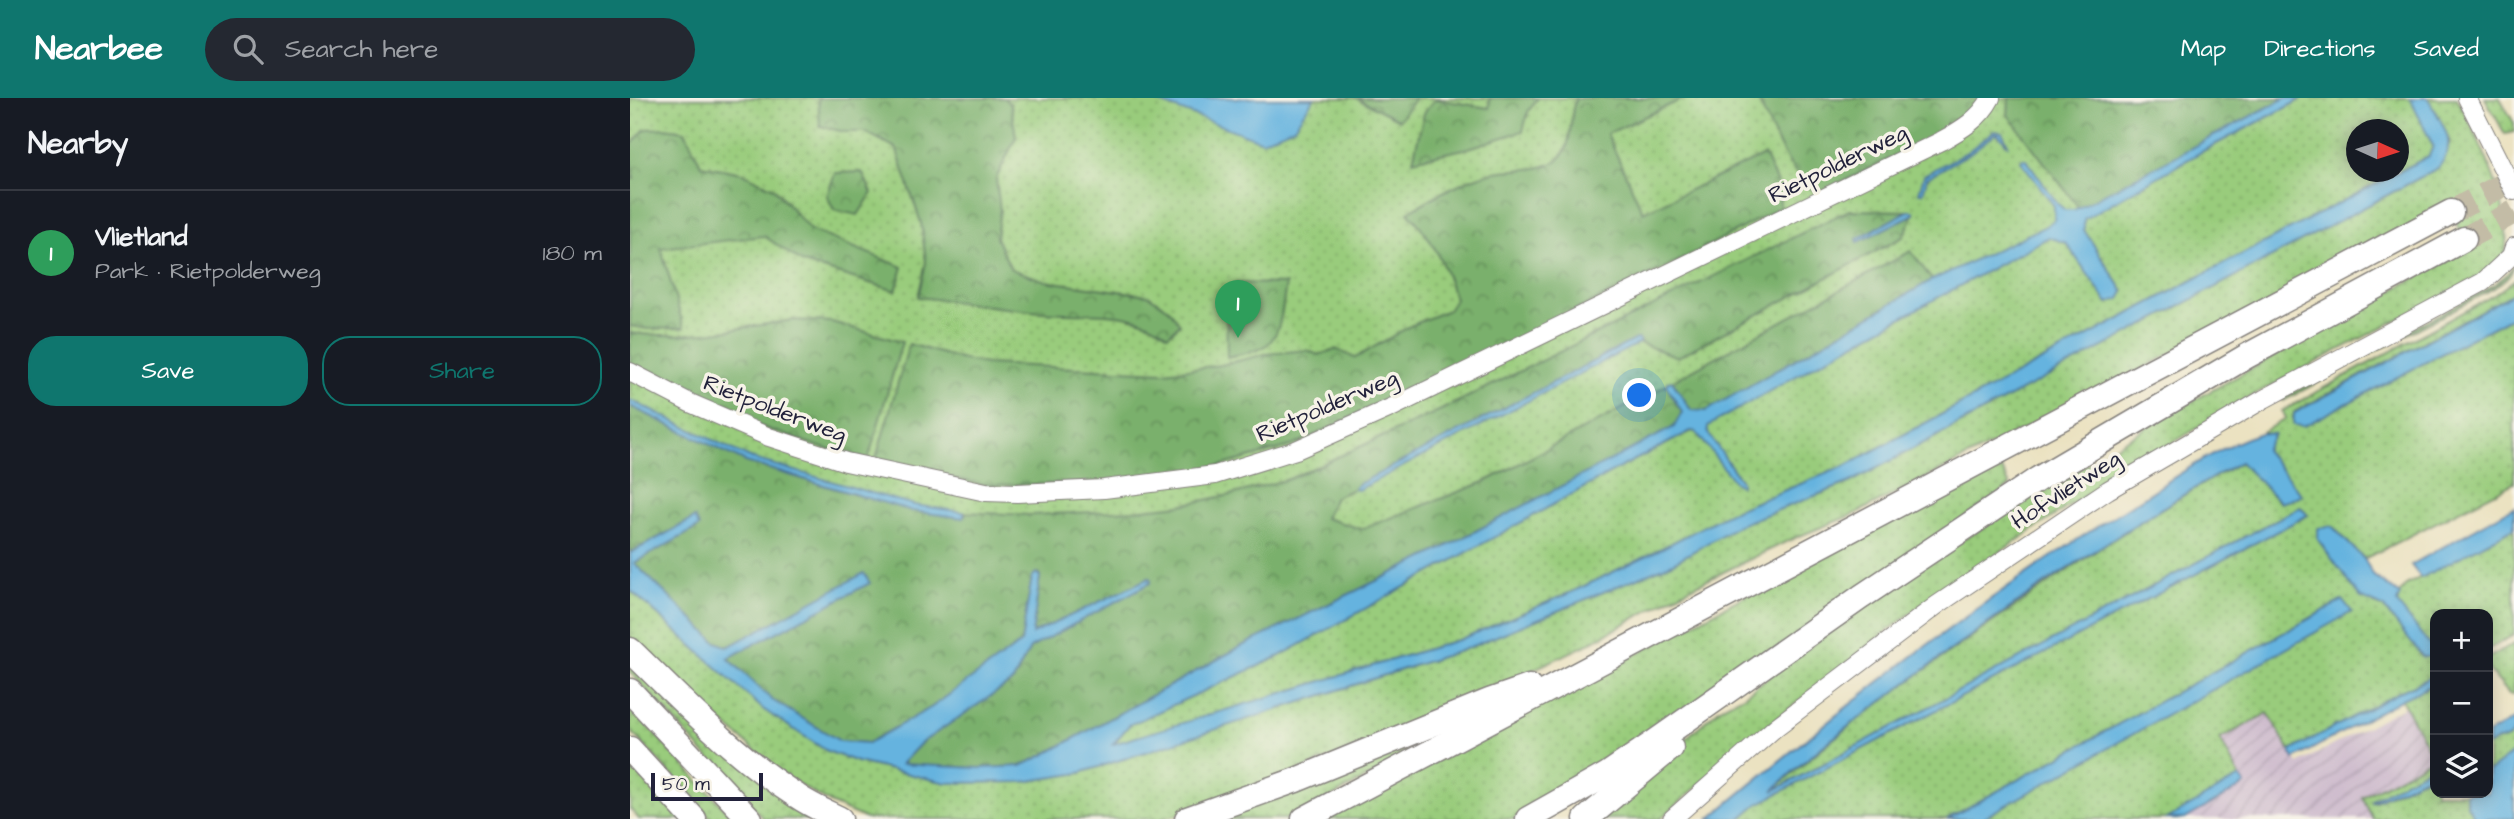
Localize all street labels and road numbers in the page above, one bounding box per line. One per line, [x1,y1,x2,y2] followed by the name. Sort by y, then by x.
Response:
[1763,117,1913,212] street label: Rietpolderweg
[1251,362,1403,451] street label: Rietpolderweg
[699,367,851,452] street label: Rietpolderweg
[2005,443,2127,538] street label: Hofvlietweg

